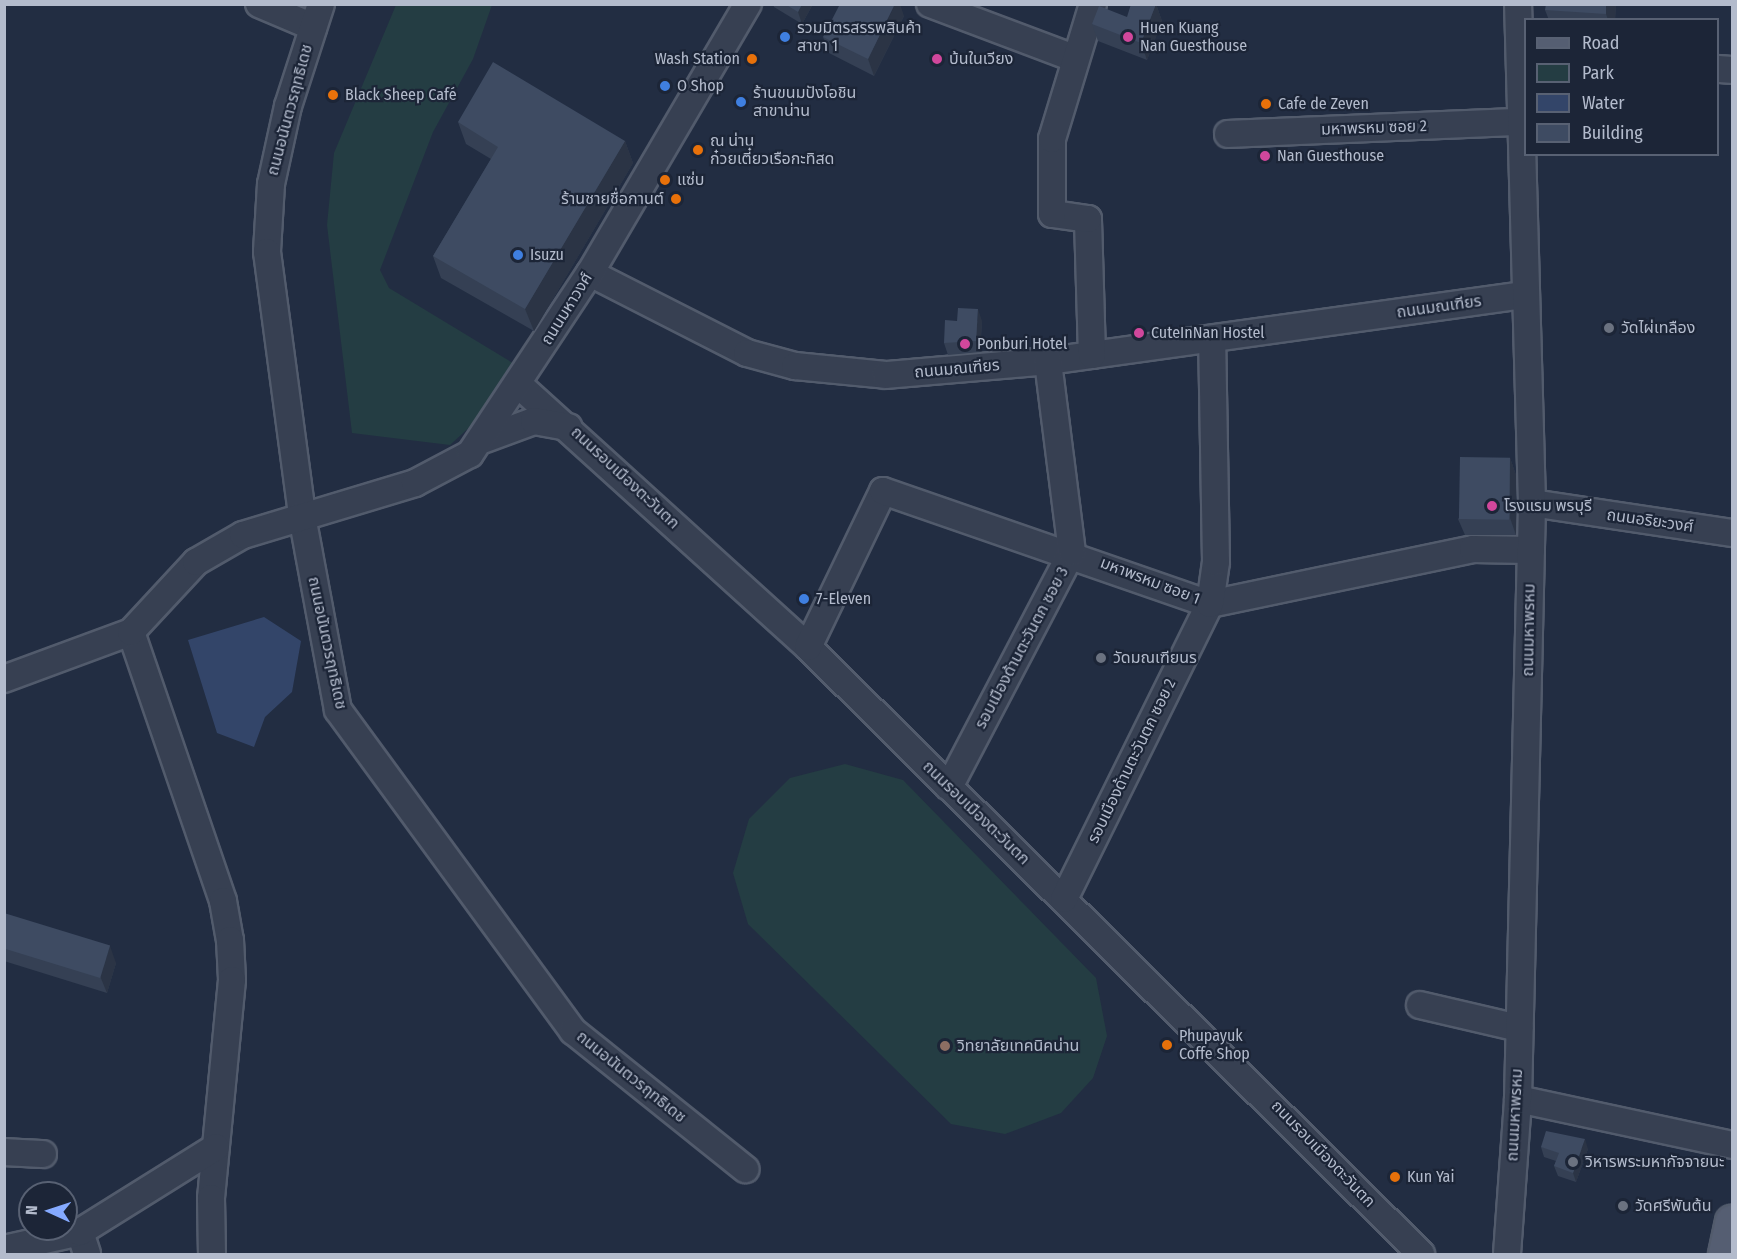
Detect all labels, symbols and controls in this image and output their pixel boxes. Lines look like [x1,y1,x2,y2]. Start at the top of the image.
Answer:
place label: รวมมิตรสรรพสินค้า สาขา 1 [797,18,921,56]
place label: Huen Kuang Nan Guesthouse [1140,18,1247,56]
legend [1524,18,1719,156]
marker: รวมมิตรสรรพสินค้า สาขา 1 [778,30,792,44]
marker: Huen Kuang Nan Guesthouse [1121,30,1135,44]
text: Road [1582,32,1619,54]
street label: ถนนอนันตวรฤทธิเดช [263,42,317,178]
place label: Wash Station [655,49,740,69]
place label: บ้นในเวียง [949,49,1013,69]
marker: Wash Station [745,52,759,66]
marker: บ้นในเวียง [930,52,944,66]
text: Park [1582,62,1614,84]
place label: O Shop [677,76,724,96]
marker: O Shop [658,79,672,93]
place label: ร้านขนมปังโอชิน สาขาน่าน [753,83,856,121]
place label: Black Sheep Café [345,85,457,105]
marker: Black Sheep Café [326,88,340,102]
text: Water [1582,92,1625,114]
place label: Cafe de Zeven [1278,94,1369,114]
marker: ร้านขนมปังโอชิน สาขาน่าน [734,95,748,109]
marker: Cafe de Zeven [1259,97,1273,111]
street label: มหาพรหม ซอย 2 [1321,117,1427,139]
text: Building [1582,122,1643,144]
place label: ณ น่าน ก๋วยเตี๋ยวเรือกะทิสด [710,131,834,169]
marker: ณ น่าน ก๋วยเตี๋ยวเรือกะทิสด [691,143,705,157]
place label: Nan Guesthouse [1277,146,1384,166]
marker: Nan Guesthouse [1258,149,1272,163]
place label: แซ่บ [677,170,704,190]
marker: แซ่บ [658,173,672,187]
place label: ร้านชายชื่อกานต์ [561,189,664,209]
marker: ร้านชายชื่อกานต์ [669,192,683,206]
place label: Isuzu [530,245,564,265]
marker: Isuzu [511,248,525,262]
street label: ถนนมหาวงศ์ [537,269,597,349]
street label: ถนนมณเฑียร [1395,292,1483,322]
place label: วัดไผ่เทลือง [1621,318,1695,338]
marker: วัดไผ่เทลือง [1602,321,1616,335]
place label: CuteInNan Hostel [1151,323,1265,343]
marker: CuteInNan Hostel [1132,326,1146,340]
place label: Ponburi Hotel [977,334,1067,354]
marker: Ponburi Hotel [958,337,972,351]
street label: ถนนมณเฑียร [914,356,1000,382]
street label: ถนนรอบเมืองตะวันตก [567,423,683,533]
place label: โรงแรม พรบุรี [1504,496,1592,516]
marker: โรงแรม พรบุรี [1485,499,1499,513]
street label: ถนนอริยะวงศ์ [1605,505,1695,537]
street label: มหาพรหม ซอย 1 [1097,553,1203,609]
street label: รอบเมืองด้านตะวันตก ซอย 3 [971,564,1073,732]
street label: ถนนอนันตวรฤทธิเดช [304,575,350,711]
street label: ถนนมหาพรหม [1519,583,1539,677]
place label: 7-Eleven [816,589,871,609]
marker: 7-Eleven [797,592,811,606]
place label: วัดมณเฑียนร [1113,648,1197,668]
marker: วัดมณเฑียนร [1094,651,1108,665]
street label: รอบเมืองด้านตะวันตก ซอย 2 [1084,676,1180,846]
street label: ถนนรอบเมืองตะวันตก [919,757,1033,869]
place label: Phupayuk Coffe Shop [1179,1026,1250,1064]
street label: ถนนอนันตวรฤทธิเดช [572,1027,690,1127]
place label: วิทยาลัยเทคนิคน่าน [957,1036,1079,1056]
marker: Phupayuk Coffe Shop [1160,1038,1174,1052]
marker: วิทยาลัยเทคนิคน่าน [938,1039,952,1053]
street label: ถนนมหาพรหม [1503,1068,1527,1162]
street label: ถนนรอบเมืองตะวันตก [1267,1097,1379,1211]
place label: วิหารพระมหากัจจายนะ [1585,1152,1724,1172]
marker: วิหารพระมหากัจจายนะ [1566,1155,1580,1169]
place label: Kun Yai [1407,1167,1454,1187]
marker: Kun Yai [1388,1170,1402,1184]
north arrow [18,1181,78,1241]
place label: วัดศรีพันต้น [1635,1196,1711,1216]
marker: วัดศรีพันต้น [1616,1199,1630,1213]
text: N [22,1205,41,1215]

